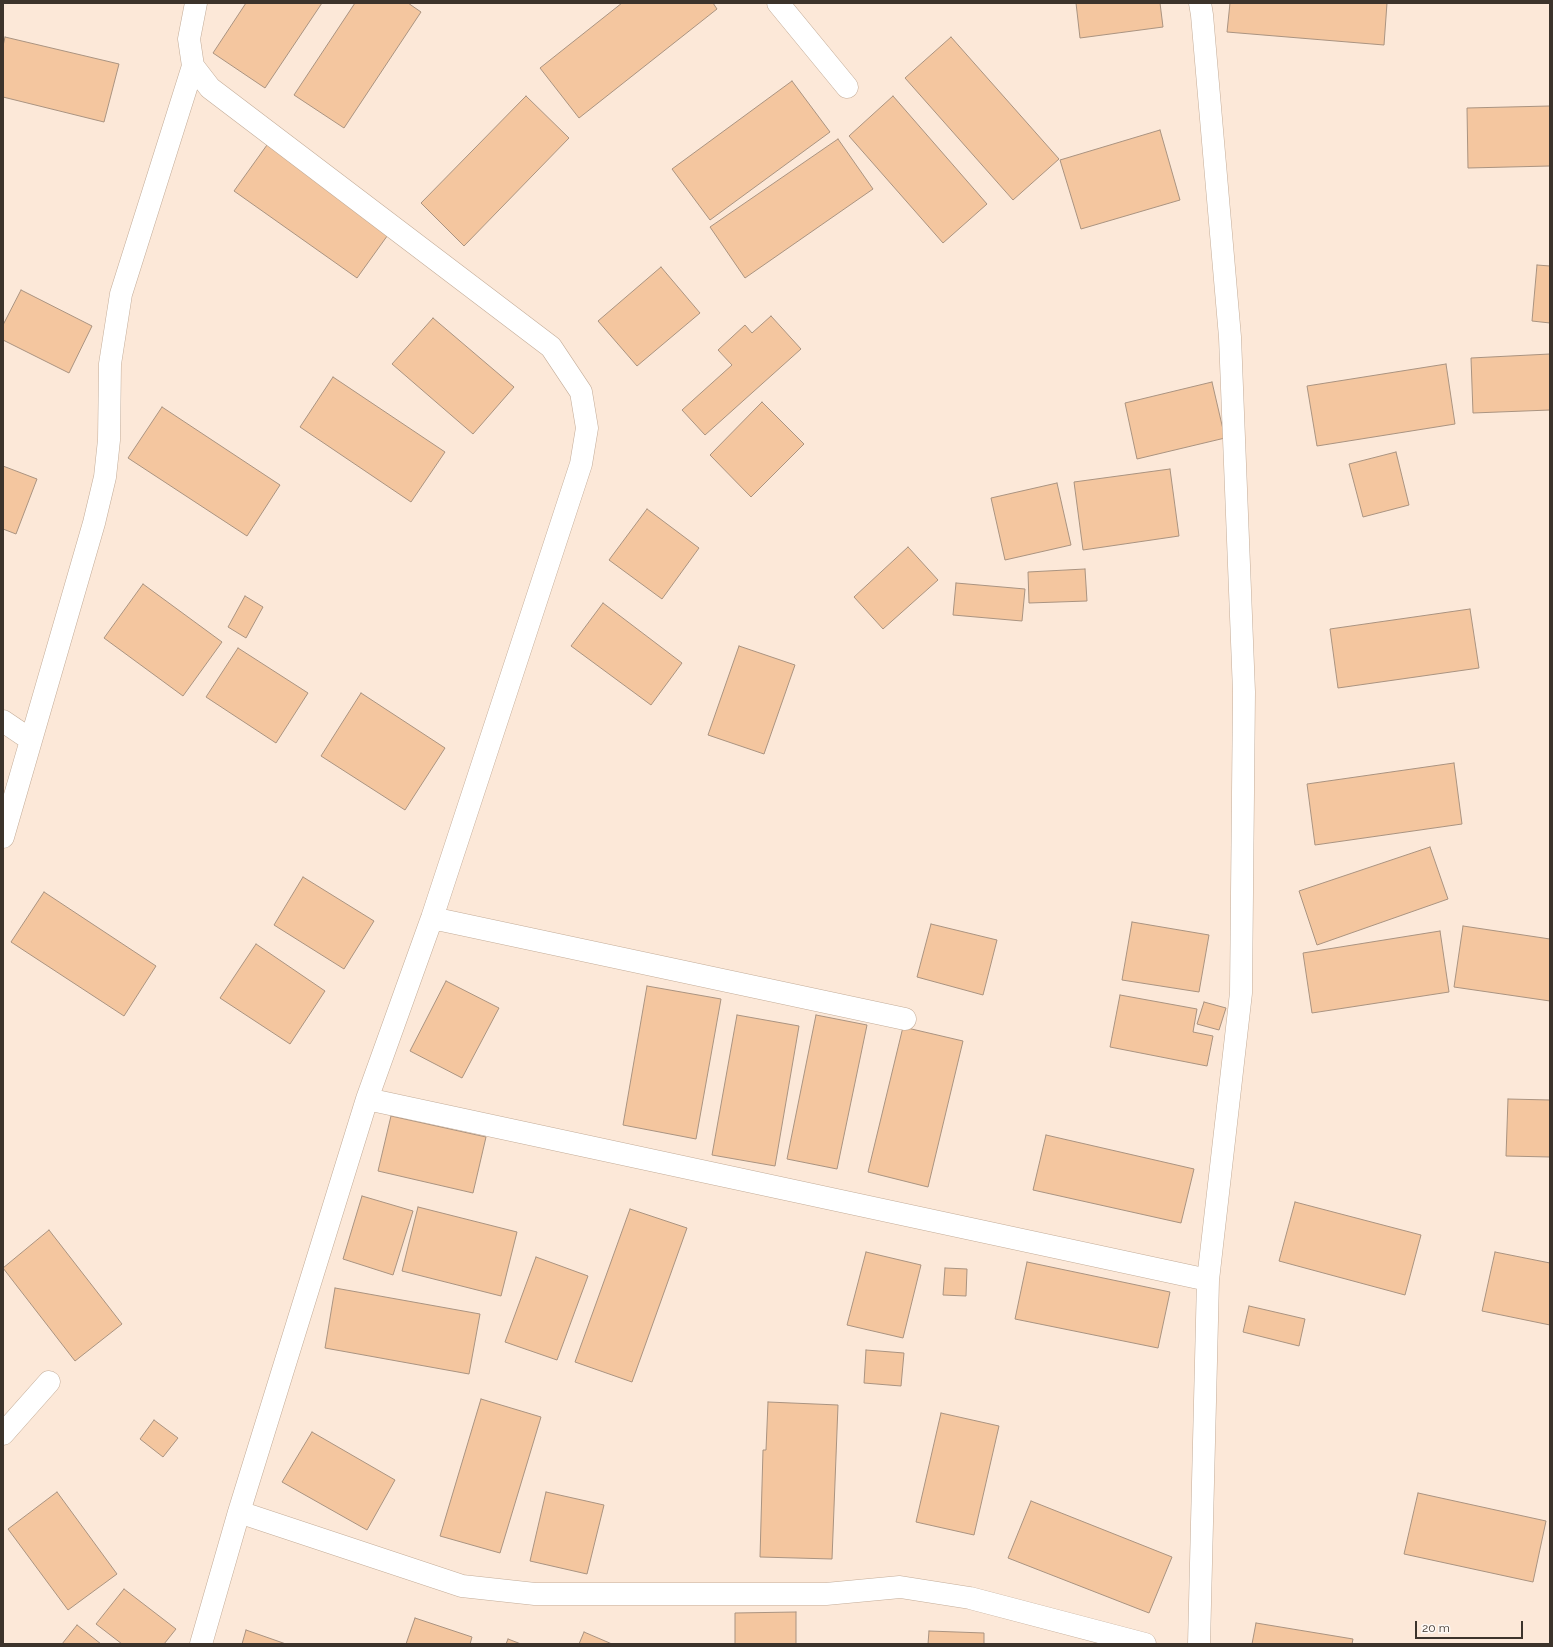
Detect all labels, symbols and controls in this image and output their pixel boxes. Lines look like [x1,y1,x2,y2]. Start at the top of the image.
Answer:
scale bar [1417,1613,1525,1639]
text: 20 m [1422,1621,1450,1635]

